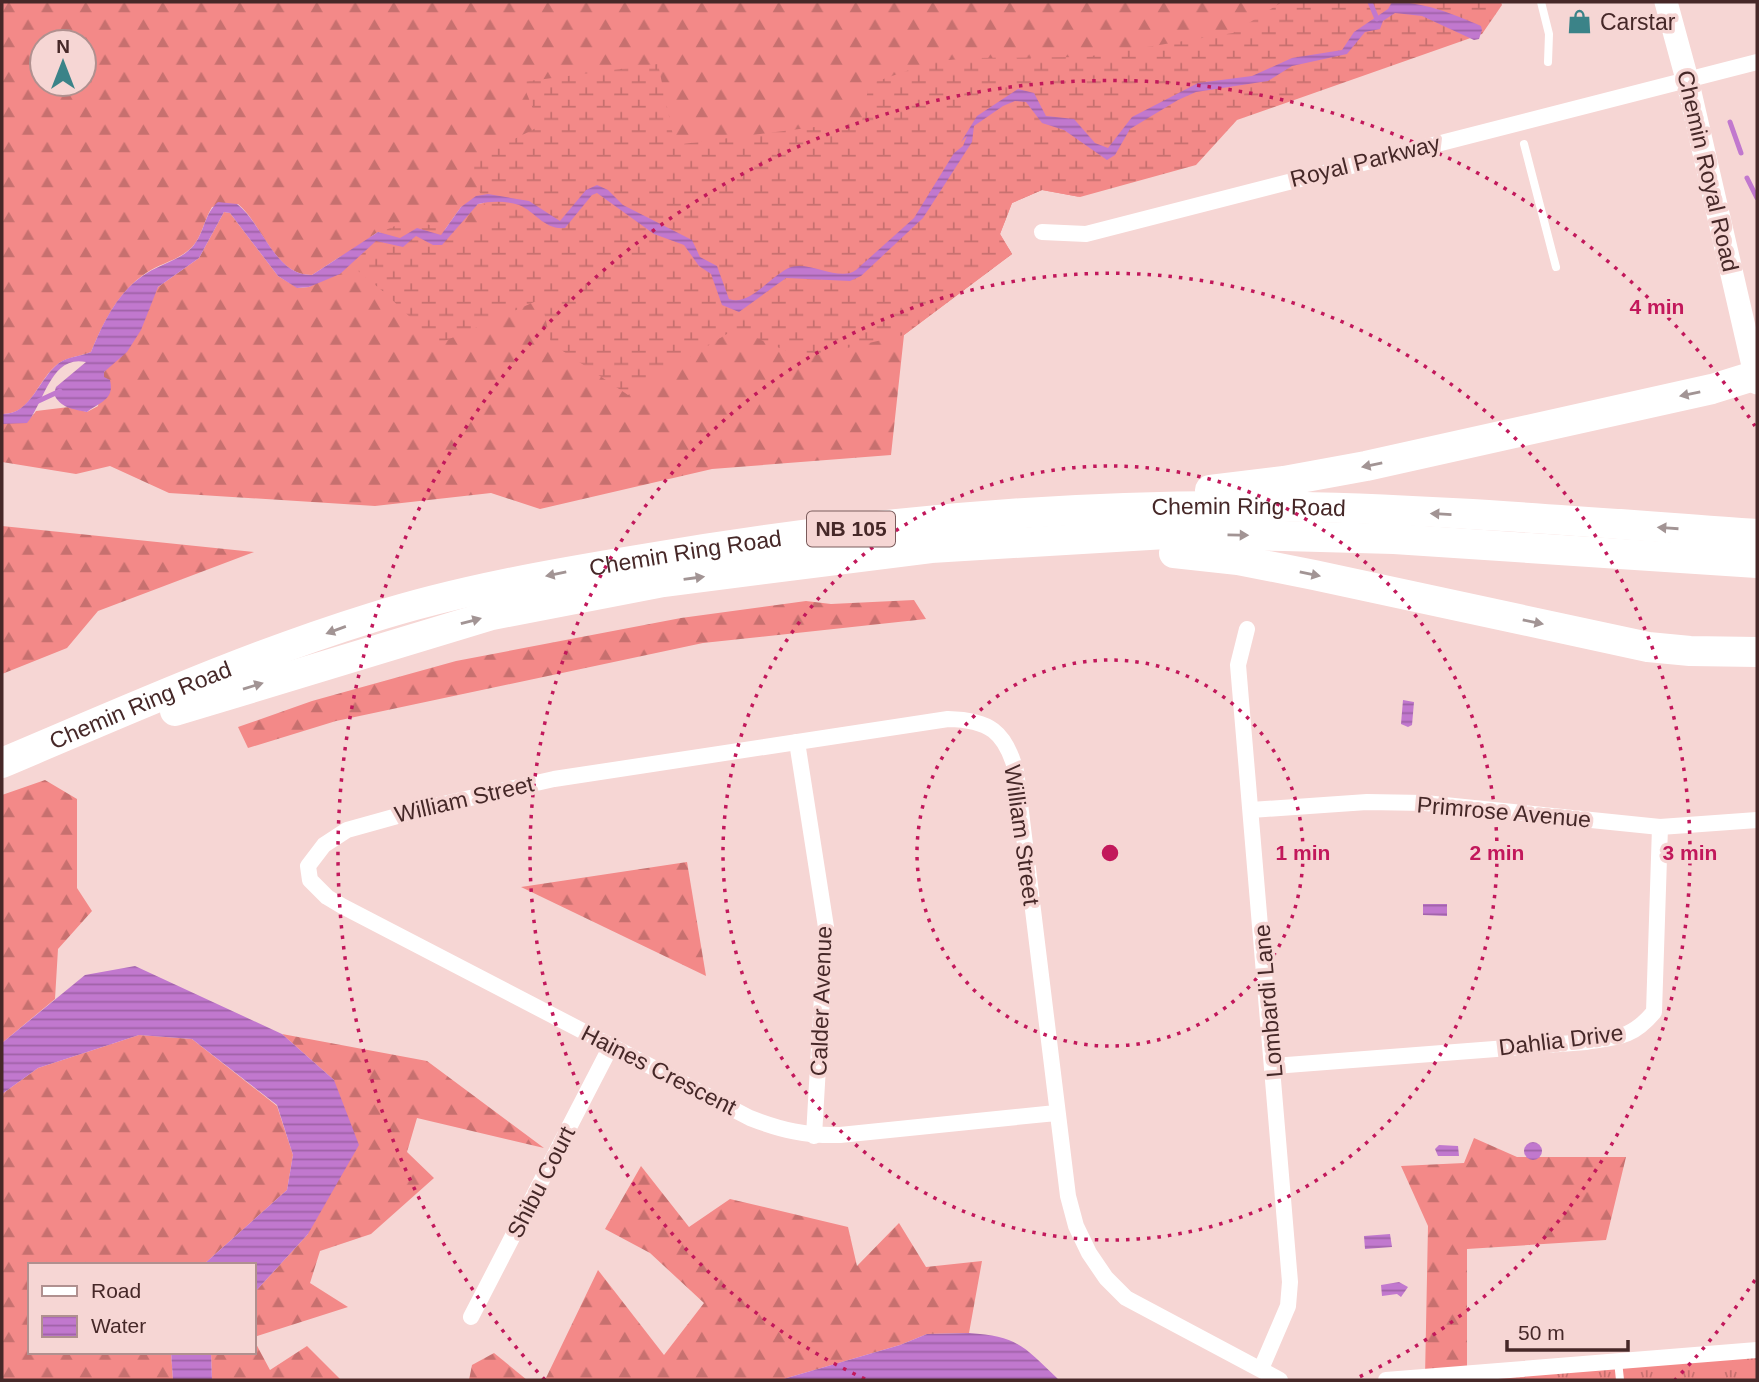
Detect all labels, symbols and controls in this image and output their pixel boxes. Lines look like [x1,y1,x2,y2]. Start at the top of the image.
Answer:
shop icon: Carstar [1566,8,1594,36]
place label: Carstar [1600,9,1676,35]
north arrow [28,28,98,98]
text: N [56,36,70,57]
street label: Chemin Royal Road [1672,68,1744,274]
street label: Royal Parkway [1287,130,1443,192]
text: 4 min [1630,295,1684,318]
one-way arrow [1679,388,1701,399]
one-way arrow [1361,459,1383,470]
street label: Chemin Ring Road [1151,493,1346,521]
one-way arrow [1429,509,1451,520]
road number: NB 105 [807,512,895,546]
one-way arrow [1657,522,1679,533]
street label: Chemin Ring Road [587,525,783,581]
one-way arrow [1227,530,1249,541]
one-way arrow [545,569,567,580]
one-way arrow [1299,569,1321,580]
one-way arrow [683,572,705,583]
one-way arrow [460,615,482,626]
one-way arrow [1522,617,1544,628]
one-way arrow [326,625,347,636]
street label: Chemin Ring Road [45,656,235,754]
one-way arrow [243,681,264,691]
street label: William Street [999,763,1045,908]
street label: William Street [392,770,537,828]
street label: Primrose Avenue [1416,791,1592,833]
centre of rings [1098,841,1122,865]
text: 1 min [1276,841,1330,864]
text: 2 min [1470,841,1524,864]
text: 3 min [1663,841,1717,864]
street label: Lombardi Lane [1248,923,1288,1079]
street label: Calder Avenue [805,925,837,1077]
street label: Dahlia Drive [1497,1019,1625,1061]
street label: Haines Crescent [577,1020,741,1120]
street label: Shibu Court [502,1121,580,1242]
legend [28,1263,256,1354]
text: Road [91,1279,141,1302]
scale bar [1507,1308,1628,1352]
text: Water [91,1314,146,1337]
text: 50 m [1518,1321,1565,1344]

